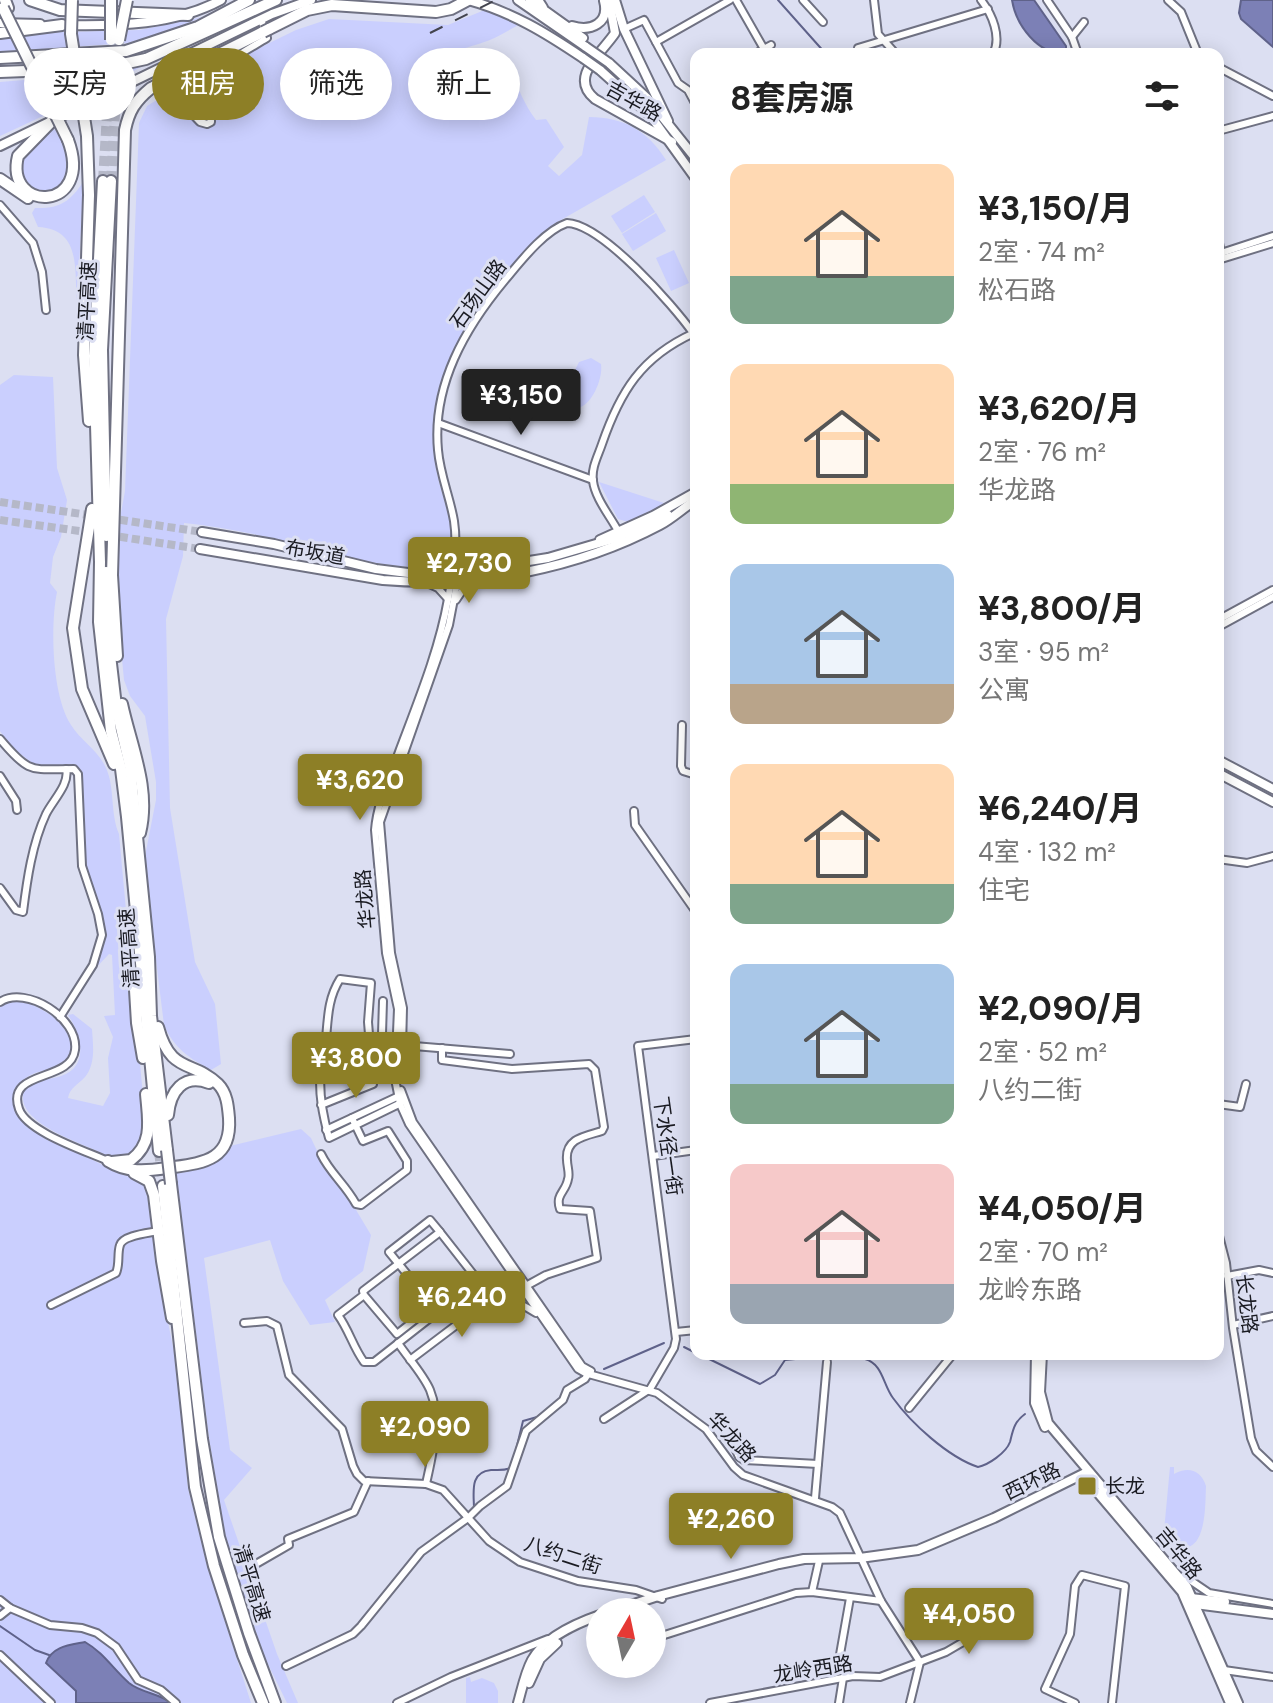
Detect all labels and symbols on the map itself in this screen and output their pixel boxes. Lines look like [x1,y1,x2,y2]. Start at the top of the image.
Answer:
street label: 吉华路 [601,75,667,127]
street label: 石场山路 [444,254,512,334]
street label: 清平高速 [72,260,102,342]
pin: ¥3,150 [456,369,586,437]
street label: 布坂道 [283,534,347,570]
pin: ¥2,730 [404,537,534,605]
pin: ¥3,620 [295,754,425,822]
street label: 华龙路 [349,868,381,930]
street label: 清平高速 [113,907,145,989]
pin: ¥3,800 [291,1032,421,1100]
street label: 下水径一街 [648,1095,688,1197]
pin: ¥6,240 [397,1271,527,1339]
street label: 长龙路 [1230,1273,1264,1335]
pin: ¥2,090 [360,1401,490,1469]
street label: 华龙路 [702,1406,762,1468]
street label: 西环路 [999,1456,1065,1506]
place label: 长龙 [1105,1473,1145,1499]
marker: 长龙 [1076,1475,1098,1497]
pin: ¥2,260 [666,1493,796,1561]
street label: 吉华路 [1150,1522,1208,1584]
street label: 八约二街 [521,1530,605,1580]
street label: 清平高速 [228,1541,276,1625]
pin: ¥4,050 [904,1588,1034,1656]
north arrow [586,1598,666,1678]
street label: 龙岭西路 [771,1650,855,1688]

